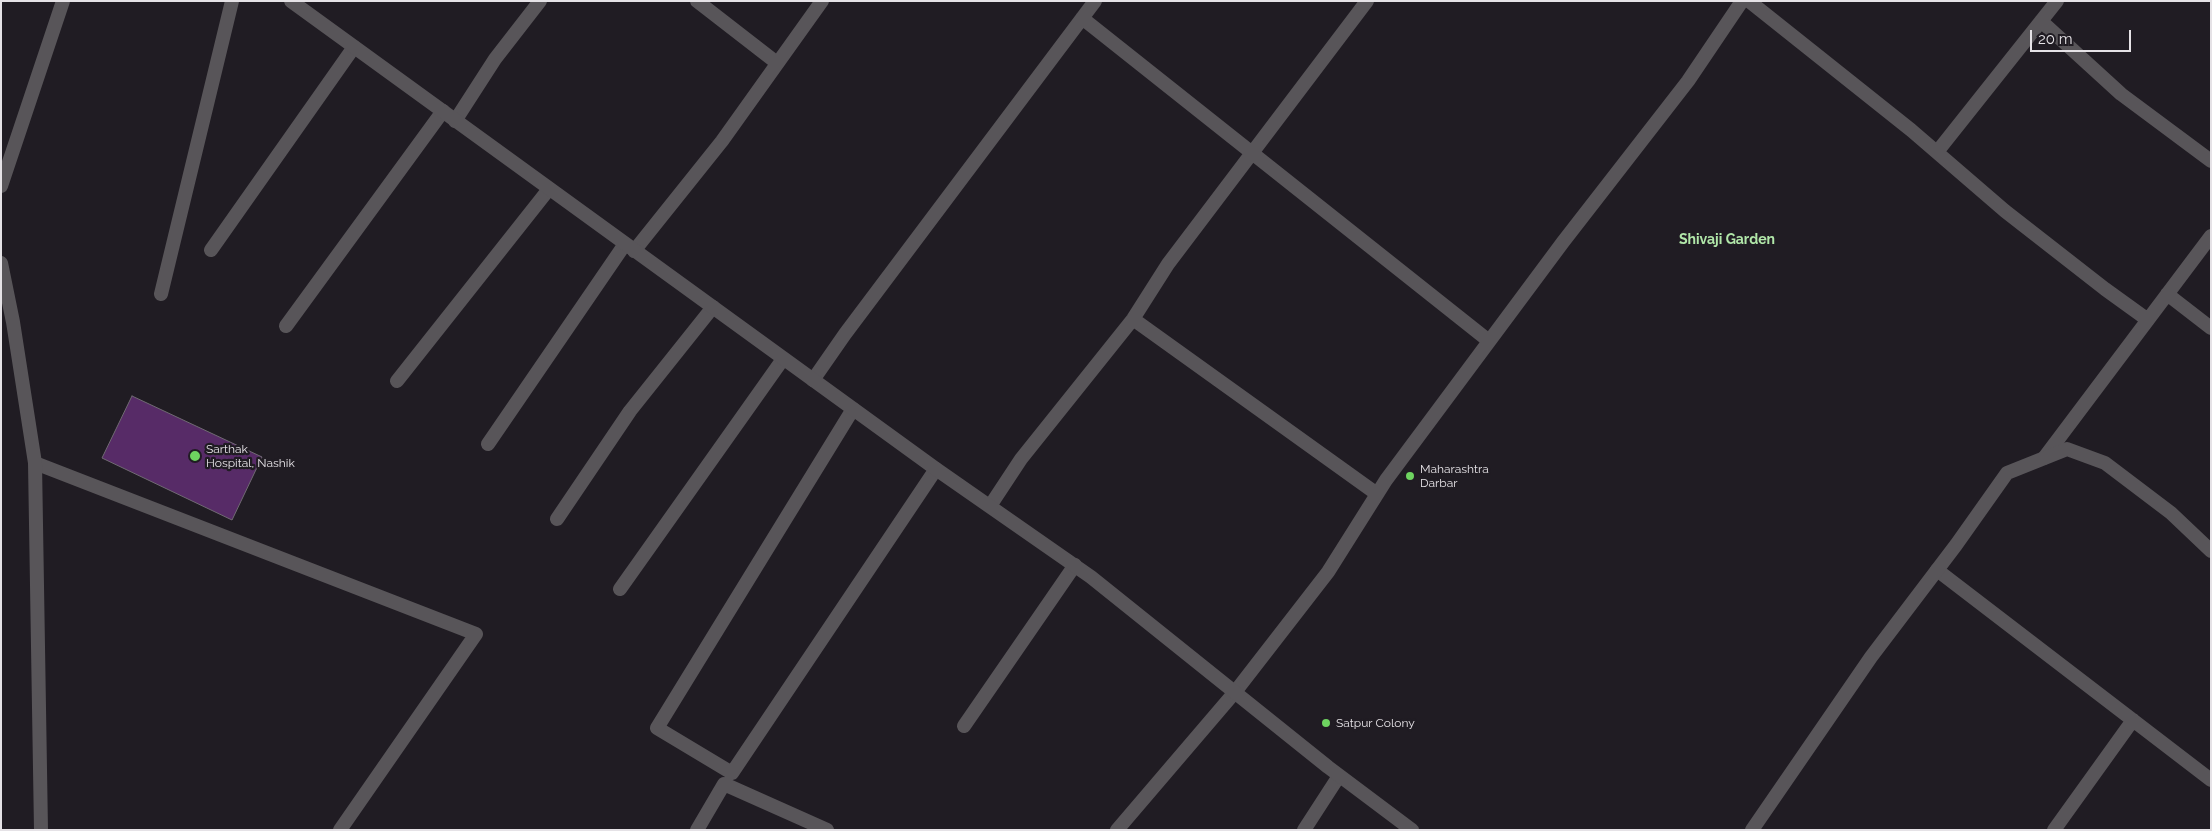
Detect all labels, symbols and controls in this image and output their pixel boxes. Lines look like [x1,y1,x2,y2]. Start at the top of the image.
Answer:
scale bar [2032,20,2133,52]
text: 20 m [2038,30,2073,48]
district label: Shivaji Garden [1679,232,1775,248]
place label: Sarthak Hospital, Nashik [206,442,295,470]
marker: Sarthak Hospital, Nashik [188,449,202,463]
place label: Maharashtra Darbar [1420,462,1489,490]
marker: Maharashtra Darbar [1404,470,1416,482]
place label: Satpur Colony [1336,716,1415,730]
marker: Satpur Colony [1320,717,1332,729]

